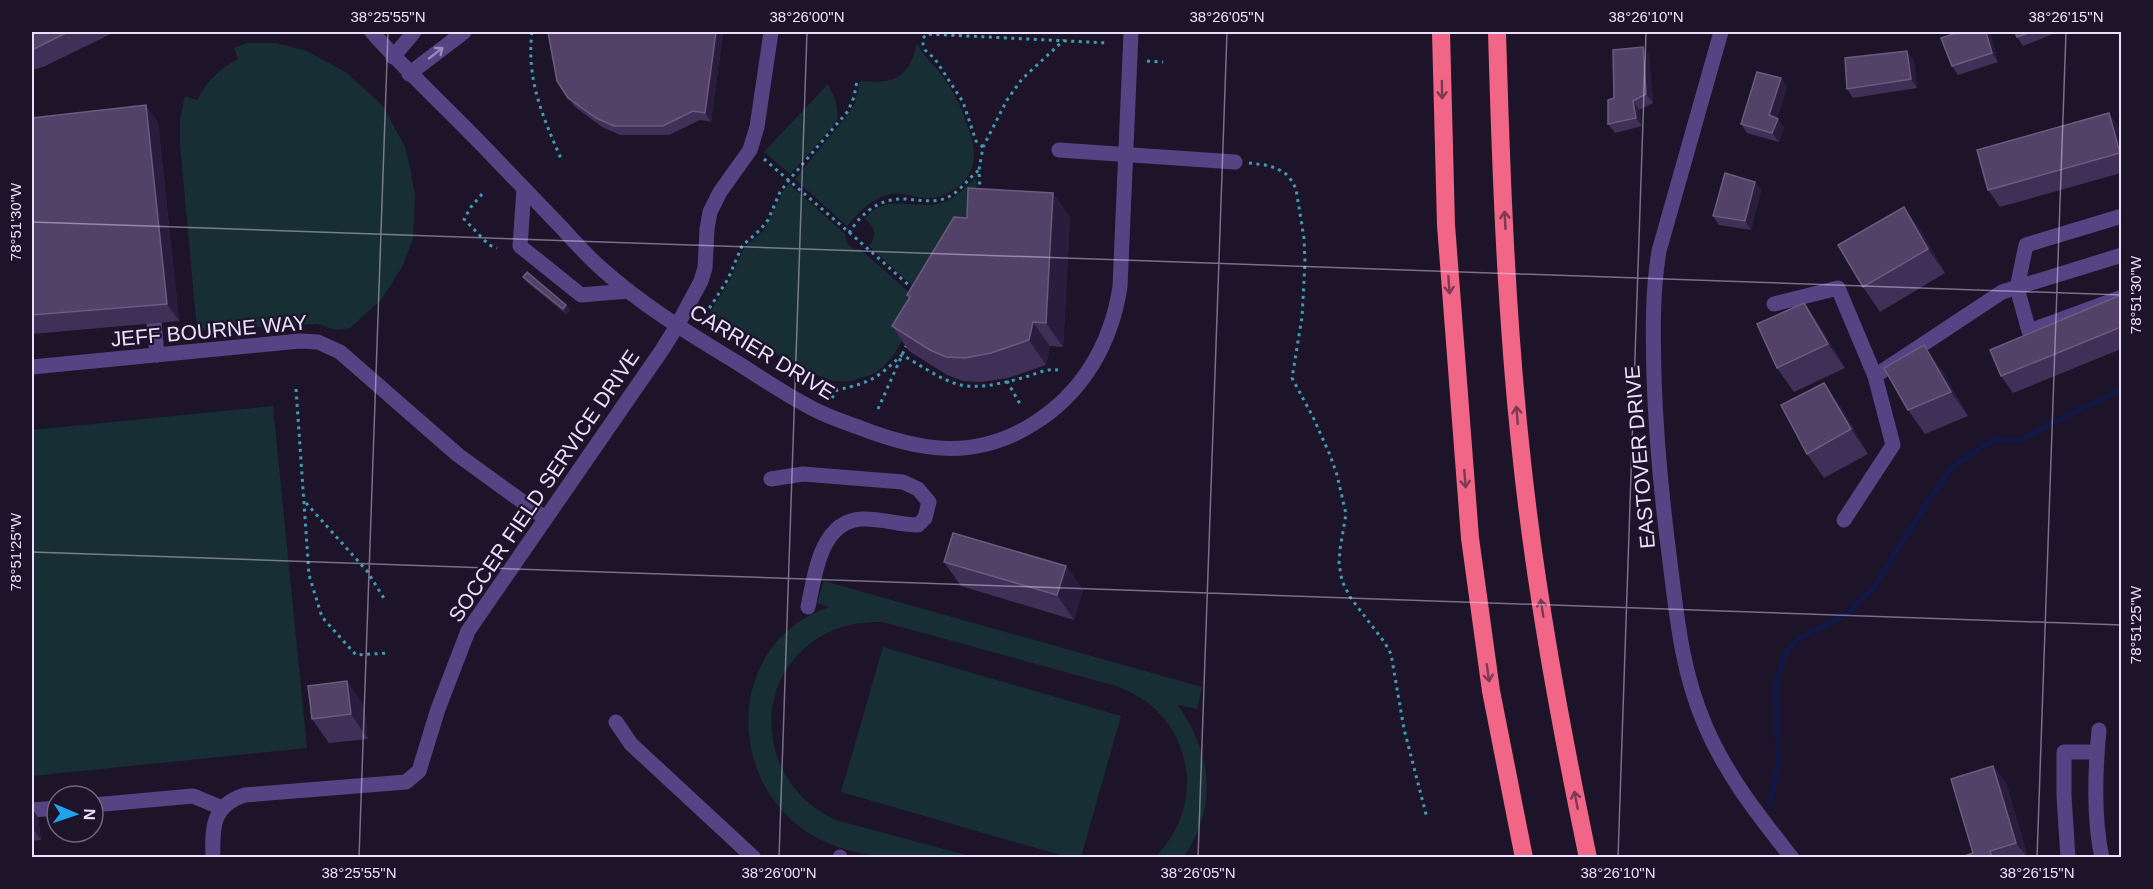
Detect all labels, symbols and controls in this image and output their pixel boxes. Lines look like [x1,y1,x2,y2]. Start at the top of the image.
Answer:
text: 38°25'55"N [350,8,426,25]
text: 38°26'00"N [769,8,845,25]
text: 38°26'05"N [1189,8,1265,25]
text: 38°26'10"N [1608,8,1684,25]
text: 38°26'15"N [2028,8,2104,25]
one-way arrow [428,46,444,59]
one-way arrow [1436,79,1448,99]
text: 78°51'30"W [7,182,24,261]
one-way arrow [1499,211,1510,231]
text: 78°51'30"W [2127,255,2144,334]
one-way arrow [1444,274,1455,294]
street label: CARRIER DRIVE [686,299,839,404]
street label: JEFF BOURNE WAY [110,310,308,351]
street label: SOCCER FIELD SERVICE DRIVE [444,345,643,626]
street label: EASTOVER DRIVE [1620,364,1659,550]
one-way arrow [1511,405,1522,425]
one-way arrow [1460,469,1471,489]
text: 78°51'25"W [7,512,24,591]
text: 78°51'25"W [2127,585,2144,664]
one-way arrow [1536,599,1547,619]
one-way arrow [1483,662,1494,682]
north arrow [45,784,105,844]
one-way arrow [1570,791,1581,811]
text: N [81,808,98,821]
text: 38°25'55"N [321,864,397,881]
text: 38°26'00"N [741,864,817,881]
text: 38°26'05"N [1160,864,1236,881]
text: 38°26'10"N [1580,864,1656,881]
text: 38°26'15"N [1999,864,2075,881]

